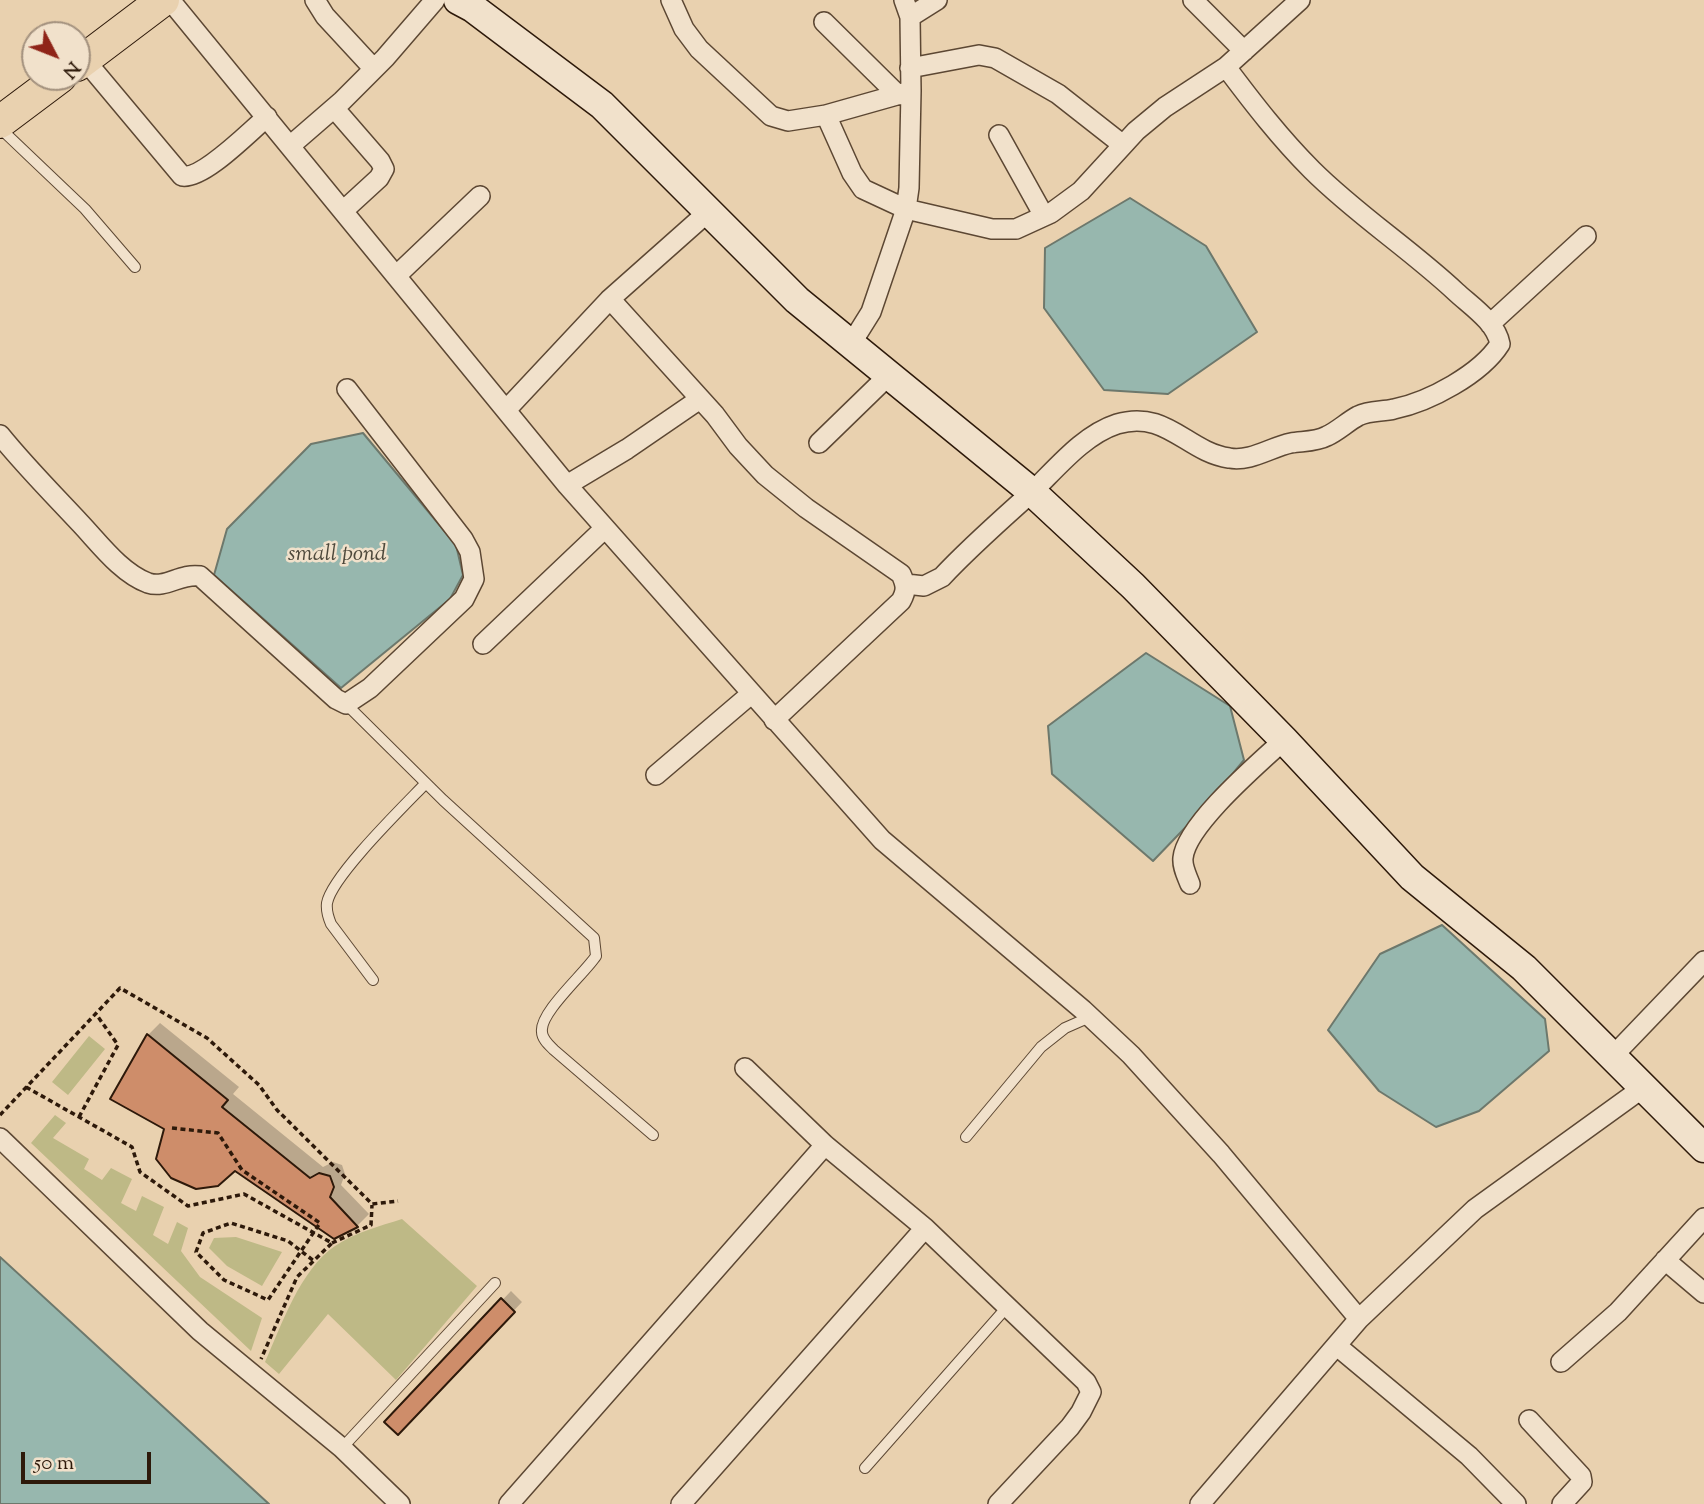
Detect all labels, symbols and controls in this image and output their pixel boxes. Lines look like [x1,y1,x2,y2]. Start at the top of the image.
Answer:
north arrow [21,21,91,91]
text: N [55,54,86,84]
water label: small pond [288,542,386,570]
scale bar [24,1438,154,1482]
text: 50 m [34,1449,74,1479]

